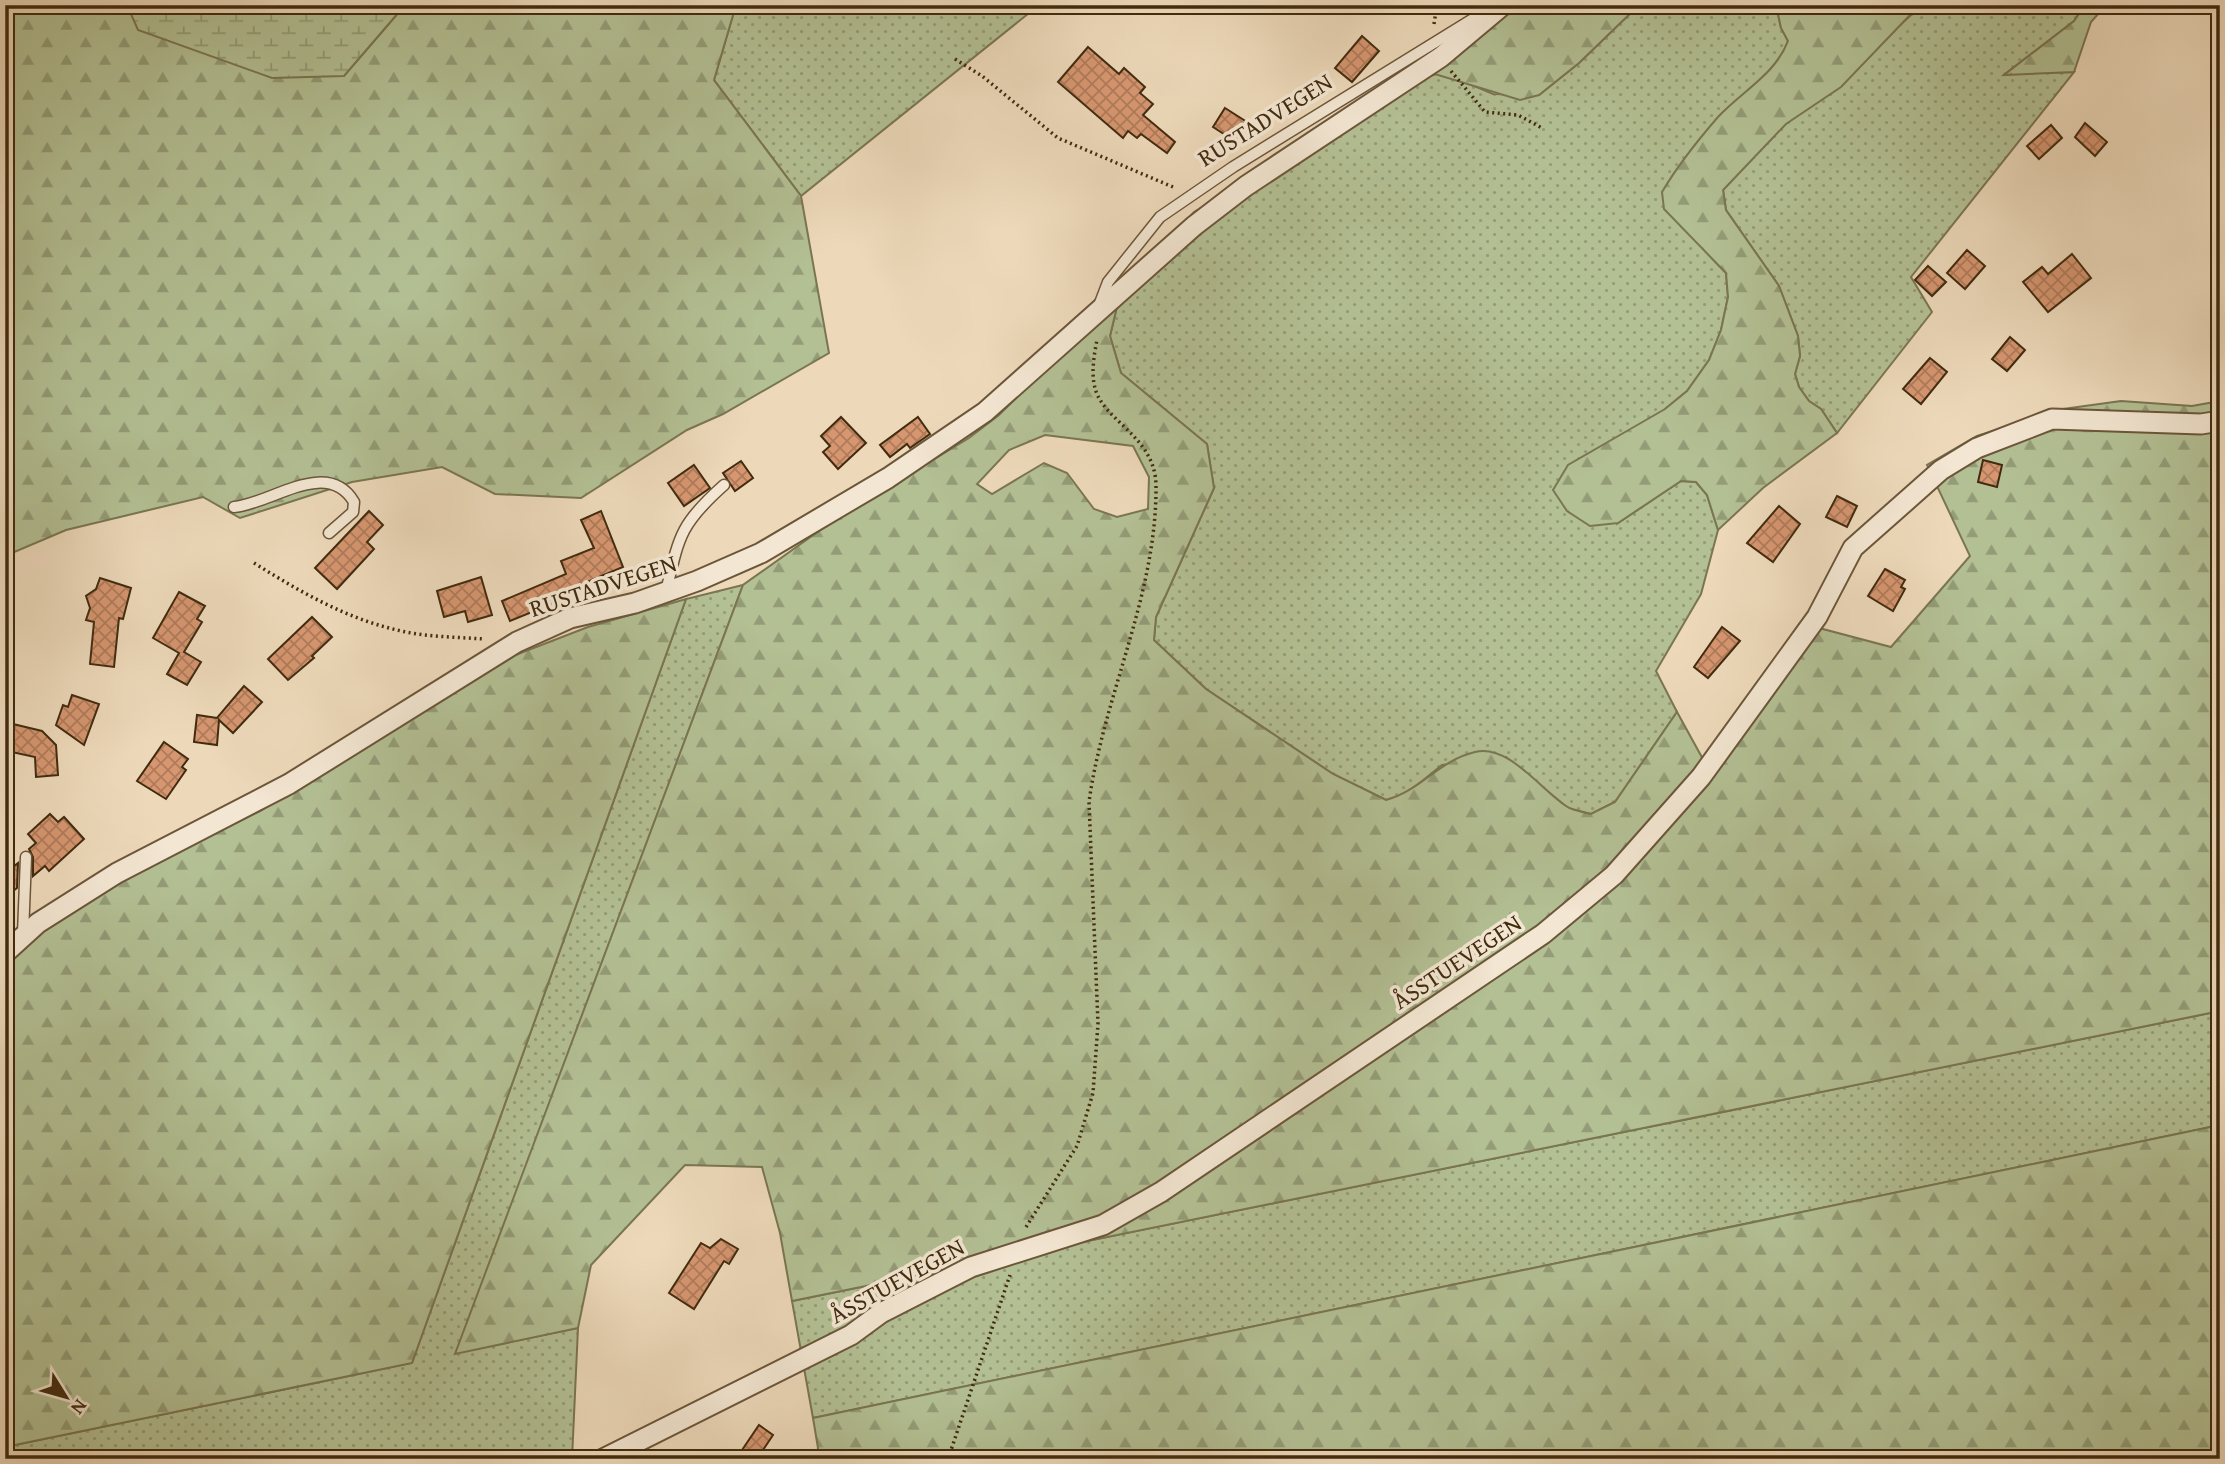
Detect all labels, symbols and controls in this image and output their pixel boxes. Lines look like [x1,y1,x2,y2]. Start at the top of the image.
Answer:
street label: RUSTADVEGEN [1191,64,1339,175]
street label: RUSTADVEGEN [525,545,681,626]
street label: ÅSSTUEVEGEN [1385,905,1529,1018]
street label: ÅSSTUEVEGEN [823,1229,971,1332]
north arrow [32,1362,102,1432]
text: N [64,1394,95,1421]

